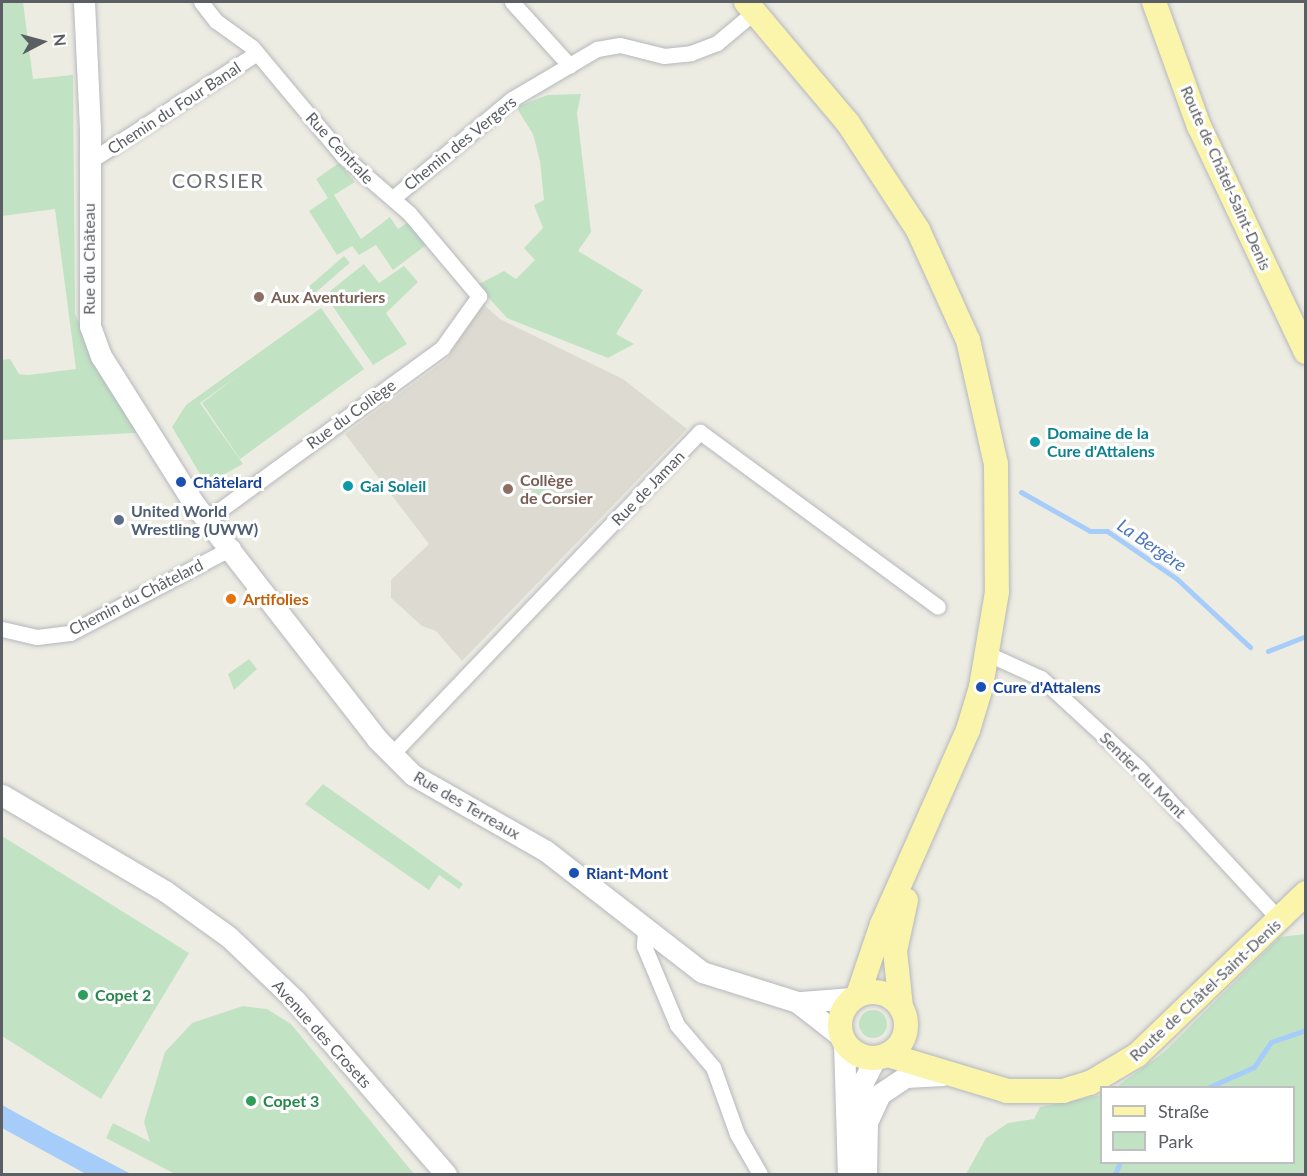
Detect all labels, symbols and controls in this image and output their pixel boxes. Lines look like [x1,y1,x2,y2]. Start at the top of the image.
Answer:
north arrow [12,12,72,72]
text: N [50,33,70,47]
street label: Chemin du Four Banal [104,58,244,158]
street label: Route de Châtel-Saint-Denis [1177,83,1275,273]
street label: Chemin des Vergers [400,92,520,194]
street label: Rue Centrale [302,108,378,188]
district label: CORSIER [172,168,264,192]
street label: Rue du Château [79,203,99,315]
place label: Aux Aventuriers [271,287,386,307]
marker: Aux Aventuriers [252,290,266,304]
street label: Rue du Collège [303,375,399,453]
place label: Domaine de la Cure d'Attalens [1047,423,1155,461]
marker: Domaine de la Cure d'Attalens [1028,435,1042,449]
street label: Rue de Jaman [607,446,689,530]
place label: Collège de Corsier [520,470,593,508]
place label: Châtelard [193,472,262,492]
marker: Châtelard [174,475,188,489]
place label: Gai Soleil [360,476,426,496]
marker: Gai Soleil [341,479,355,493]
marker: Collège de Corsier [501,482,515,496]
place label: United World Wrestling (UWW) [131,501,258,539]
marker: United World Wrestling (UWW) [112,513,126,527]
water label: La Bergère [1113,514,1191,576]
street label: Chemin du Châtelard [66,555,206,639]
place label: Artifolies [243,589,309,609]
marker: Artifolies [224,592,238,606]
place label: Cure d'Attalens [993,677,1101,697]
marker: Cure d'Attalens [974,680,988,694]
street label: Sentier du Mont [1096,728,1190,822]
street label: Rue des Terreaux [410,767,524,843]
place label: Riant-Mont [586,863,668,883]
marker: Riant-Mont [567,866,581,880]
street label: Route de Châtel-Saint-Denis [1125,915,1285,1065]
street label: Avenue des Crosets [268,976,376,1092]
place label: Copet 2 [95,985,151,1005]
marker: Copet 2 [76,988,90,1002]
legend [1100,1086,1295,1164]
place label: Copet 3 [263,1091,319,1111]
marker: Copet 3 [244,1094,258,1108]
text: Straße [1158,1100,1209,1122]
text: Park [1158,1130,1193,1152]

